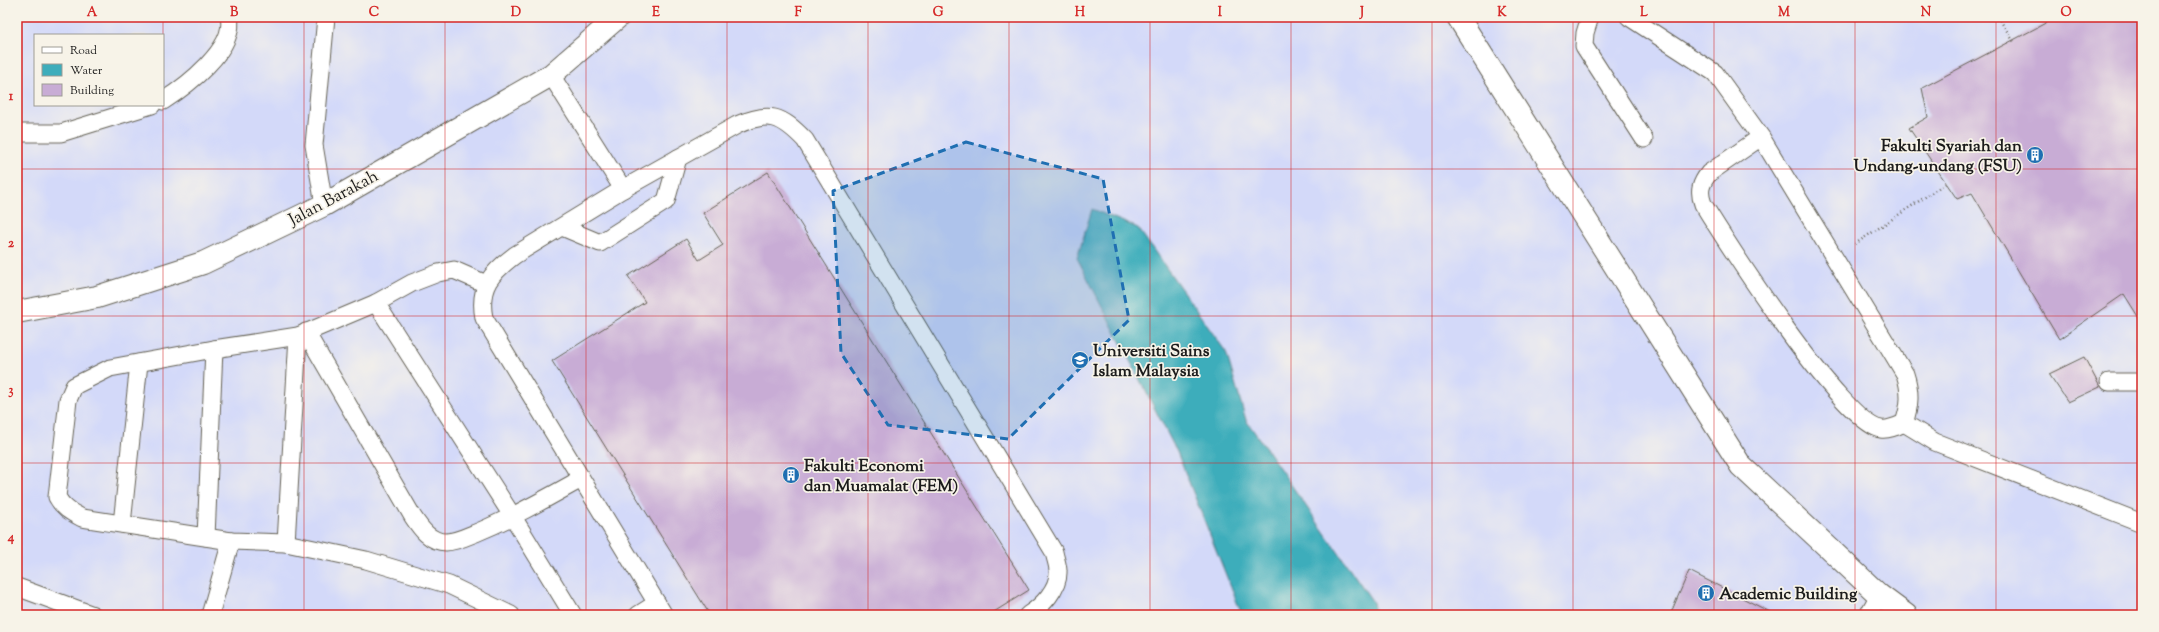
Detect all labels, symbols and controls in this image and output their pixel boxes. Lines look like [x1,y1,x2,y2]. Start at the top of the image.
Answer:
text: A [87,4,98,22]
text: B [230,4,239,22]
text: C [369,4,379,22]
text: D [511,4,521,22]
text: E [652,4,660,22]
text: F [794,4,802,22]
text: G [933,4,944,22]
text: H [1075,4,1086,22]
text: I [1218,4,1223,22]
text: J [1359,4,1364,22]
text: K [1497,4,1507,22]
text: L [1640,4,1648,22]
text: M [1778,4,1790,22]
text: N [1921,4,1932,22]
text: O [2060,4,2072,22]
legend [34,34,164,106]
text: Road [70,42,97,60]
text: Water [70,62,103,80]
text: Building [70,82,114,100]
text: 1 [9,88,14,106]
place label: Fakulti Syariah dan Undang-undang (FSU) [1854,135,2023,179]
building icon: Fakulti Syariah dan Undang-undang (FSU) [2025,145,2045,165]
street label: Jalan Barakah [284,165,383,233]
text: 2 [8,235,15,253]
place label: Universiti Sains Islam Malaysia [1093,340,1210,384]
school or university icon: Universiti Sains Islam Malaysia [1070,350,1090,370]
text: 3 [8,382,14,400]
place label: Fakulti Economi dan Muamalat (FEM) [804,455,958,499]
building icon: Fakulti Economi dan Muamalat (FEM) [781,465,801,485]
text: 4 [7,529,15,547]
building icon: Academic Building [1696,583,1716,603]
place label: Academic Building [1719,583,1858,607]

